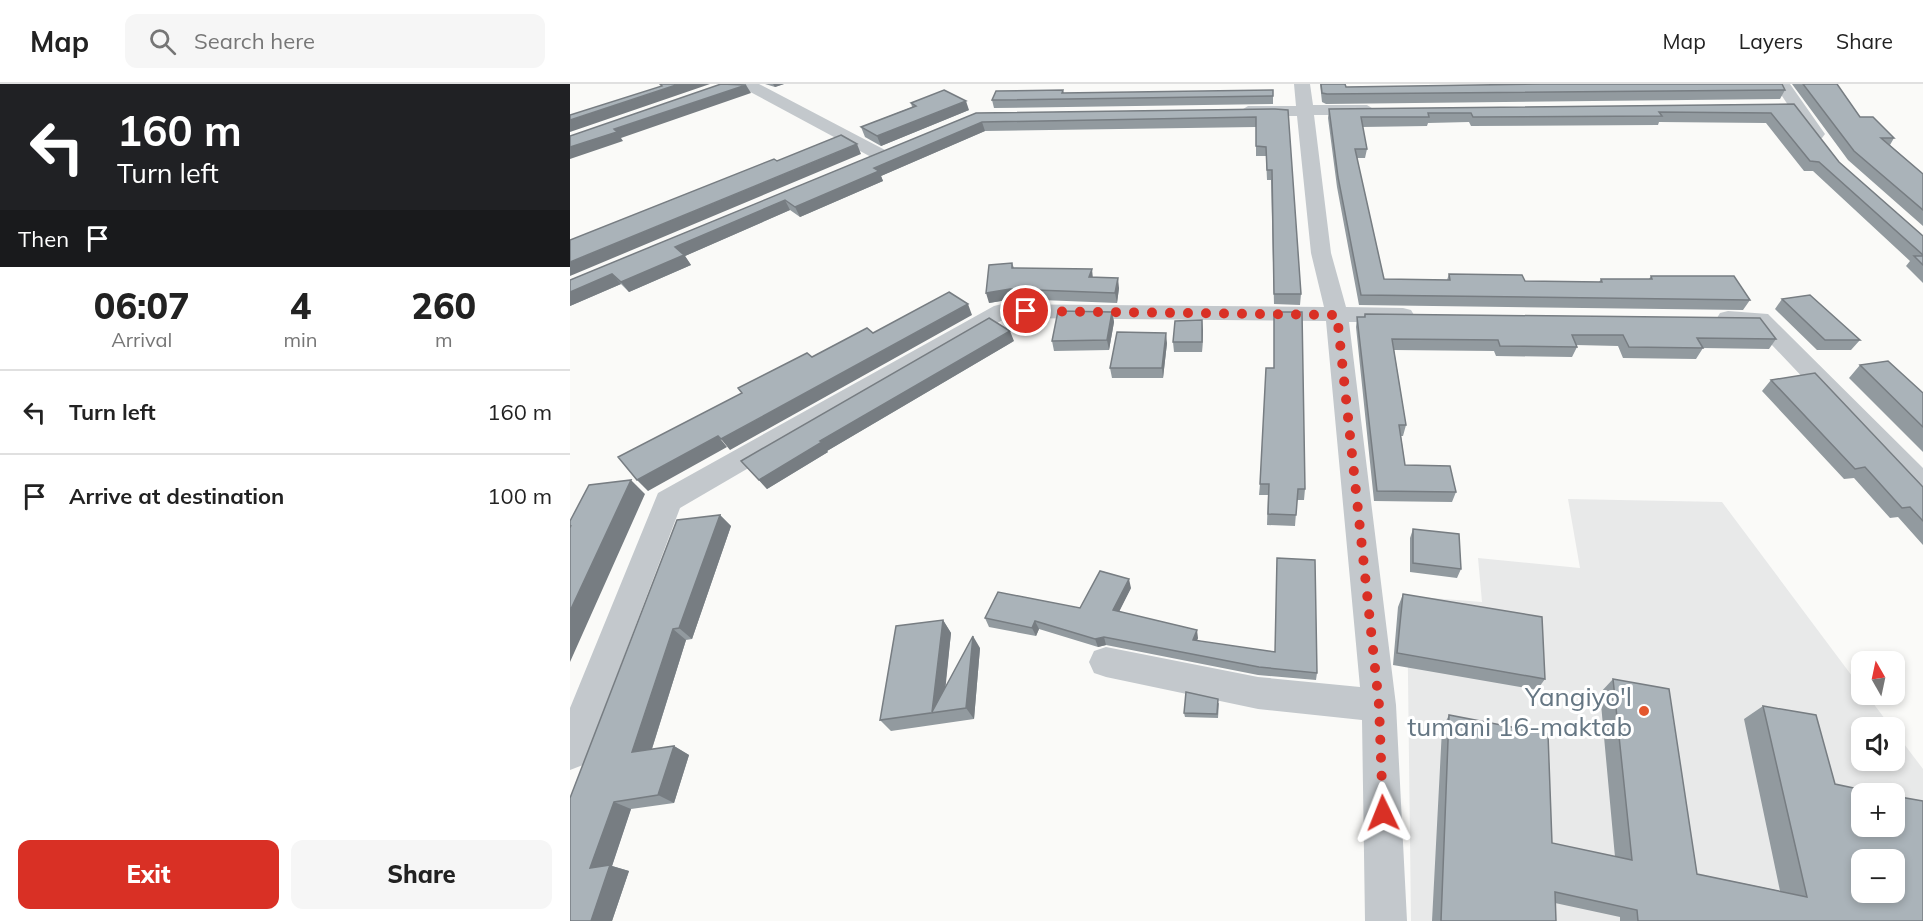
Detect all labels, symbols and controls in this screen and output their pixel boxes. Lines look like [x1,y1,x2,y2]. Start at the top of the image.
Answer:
search box [125,14,545,68]
text: Map [30,24,89,59]
icon: search [146,25,179,58]
text: Search here [194,27,315,55]
text: Map [1663,28,1706,54]
text: Layers [1739,28,1803,54]
text: Share [1836,28,1893,54]
text: 160 m [117,104,242,157]
icon: left [18,108,96,186]
text: Turn left [117,156,219,190]
icon: arrive [81,222,114,255]
text: Then [18,225,69,253]
text: 06:07 [94,283,190,328]
text: 4 [290,283,311,328]
text: 260 [411,283,476,328]
pin [1000,285,1051,336]
icon: arrive [1009,294,1042,327]
text: Arrival [111,327,172,352]
text: min [283,327,318,352]
text: m [435,327,453,352]
icon: left [18,396,51,429]
text: Turn left [69,398,156,426]
text: 160 m [487,398,552,426]
icon: arrive [18,480,51,513]
text: Arrive at destination [69,482,284,510]
text: 100 m [487,482,552,510]
north arrow [1851,651,1905,705]
map controls [1851,651,1905,903]
place label: Yangiyo'l tumani 16-maktab [1407,680,1632,743]
marker: Yangiyo'l tumani 16-maktab [1637,704,1651,718]
button: sound [1851,717,1905,771]
position arrow [1351,781,1415,845]
button: + [1851,783,1905,837]
button: Exit [18,840,279,909]
button: Share [291,840,552,909]
button: − [1851,849,1905,903]

